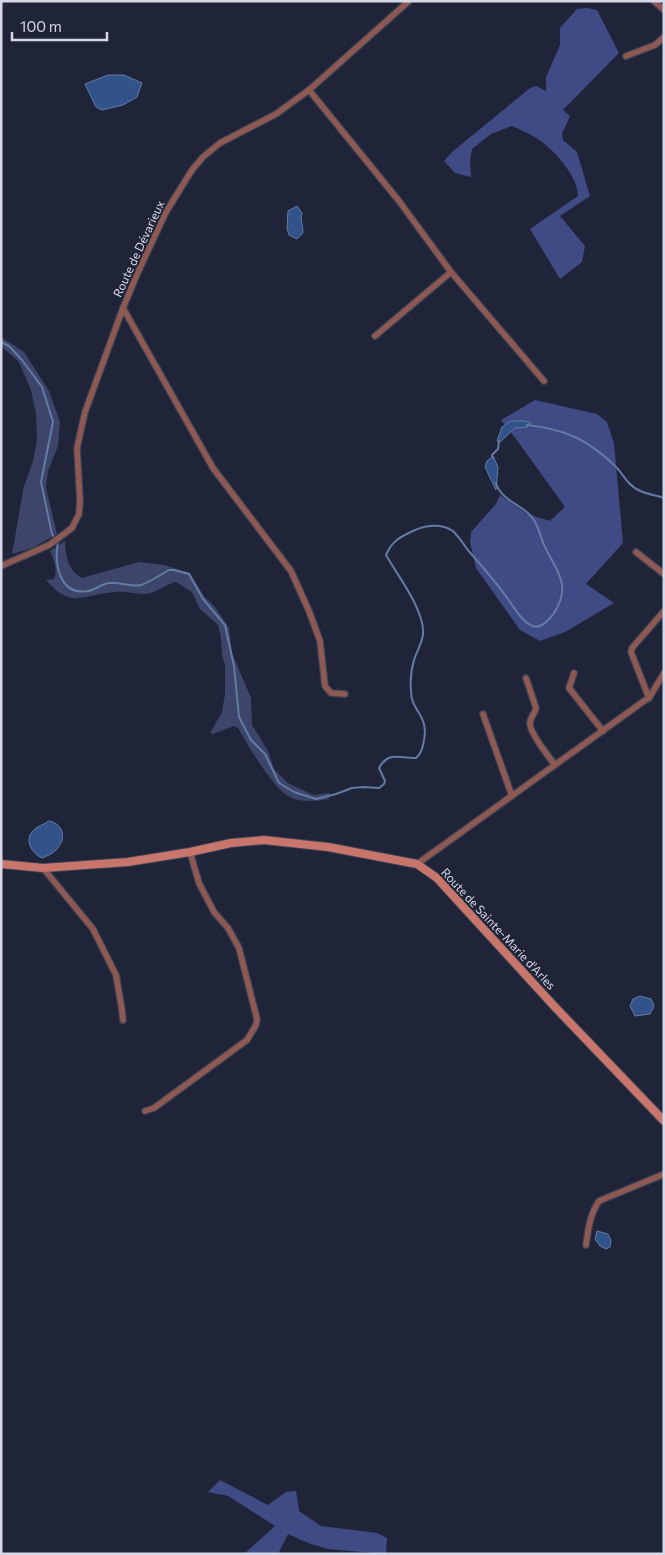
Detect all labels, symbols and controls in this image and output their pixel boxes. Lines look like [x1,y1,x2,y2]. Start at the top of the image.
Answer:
scale bar [12,10,108,42]
text: 100 m [20,17,62,35]
street label: Route de Dévarieux [110,197,167,299]
street label: Route de Sainte-Marie d'Arles [439,865,559,992]

